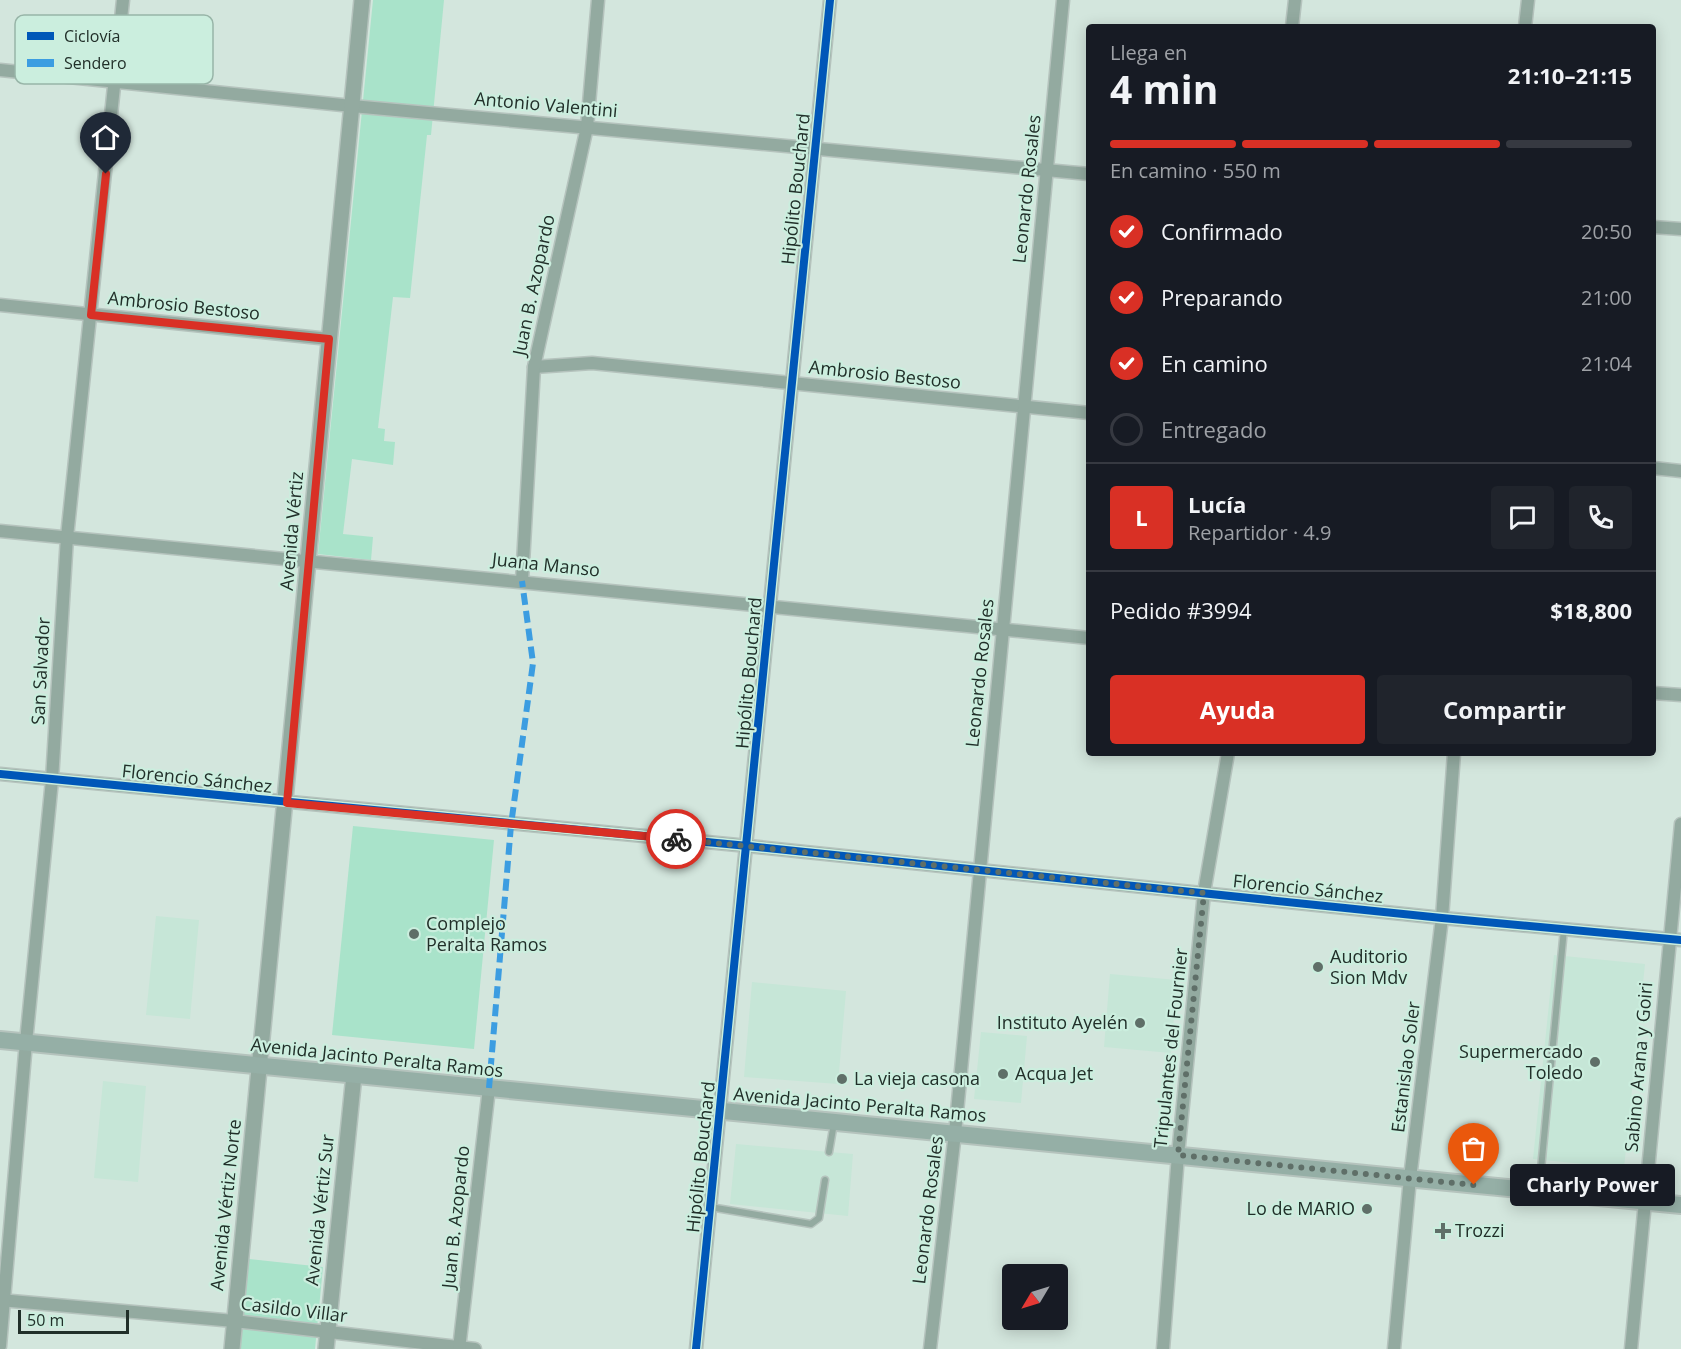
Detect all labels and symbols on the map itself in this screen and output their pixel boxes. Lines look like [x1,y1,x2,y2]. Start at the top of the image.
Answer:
legend [15,15,213,84]
text: Ciclovía [64,25,120,47]
text: Sendero [64,52,127,74]
street label: Antonio Valentini [473,86,619,122]
pin [80,112,131,174]
street label: Hipólito Bouchard [775,112,815,266]
street label: Leonardo Rosales [1006,114,1046,264]
street label: Juan B. Azopardo [506,212,560,359]
street label: Ambrosio Bestoso [107,285,261,325]
street label: Ambrosio Bestoso [808,354,962,394]
street label: Avenida Vértiz [274,470,308,591]
street label: Juana Manso [489,546,601,582]
street label: Hipólito Bouchard [729,596,767,750]
street label: Leonardo Rosales [959,598,999,748]
street label: San Salvador [25,616,55,726]
street label: Florencio Sánchez [121,758,273,798]
courier [646,809,706,869]
street label: Florencio Sánchez [1232,868,1384,908]
place label: Complejo Peralta Ramos [426,911,547,956]
marker: Complejo Peralta Ramos [407,927,421,941]
place label: Auditorio Sion Mdv [1330,944,1408,989]
street label: Tripulantes del Fournier [1148,946,1193,1149]
marker: Auditorio Sion Mdv [1311,960,1325,974]
street label: Sabino Arana y Goiri [1619,981,1657,1153]
street label: Estanislao Soler [1385,999,1425,1134]
place label: Instituto Ayelén [997,1010,1128,1034]
marker: Instituto Ayelén [1133,1016,1147,1030]
street label: Avenida Jacinto Peralta Ramos [250,1032,505,1082]
place label: Supermercado Toledo [1459,1039,1583,1084]
marker: Supermercado Toledo [1588,1055,1602,1069]
place label: Acqua Jet [1015,1061,1093,1085]
place label: La vieja casona [854,1066,980,1090]
marker: Acqua Jet [996,1067,1010,1081]
marker: La vieja casona [835,1072,849,1086]
street label: Hipólito Bouchard [680,1080,720,1234]
street label: Avenida Jacinto Peralta Ramos [733,1081,988,1127]
street label: Avenida Vértiz Norte [204,1118,246,1292]
pin [1448,1123,1499,1185]
street label: Avenida Vértiz Sur [299,1132,339,1287]
street label: Leonardo Rosales [906,1134,948,1285]
street label: Juan B. Azopardo [435,1144,474,1291]
callout: Charly Power [1510,1164,1675,1206]
place label: Lo de MARIO [1247,1196,1355,1220]
marker: Lo de MARIO [1360,1202,1374,1216]
place label: Trozzi [1455,1218,1505,1242]
marker: Trozzi [1436,1224,1450,1238]
north arrow [1002,1264,1068,1330]
street label: Casildo Villar [239,1291,349,1328]
scale bar [18,1307,129,1334]

